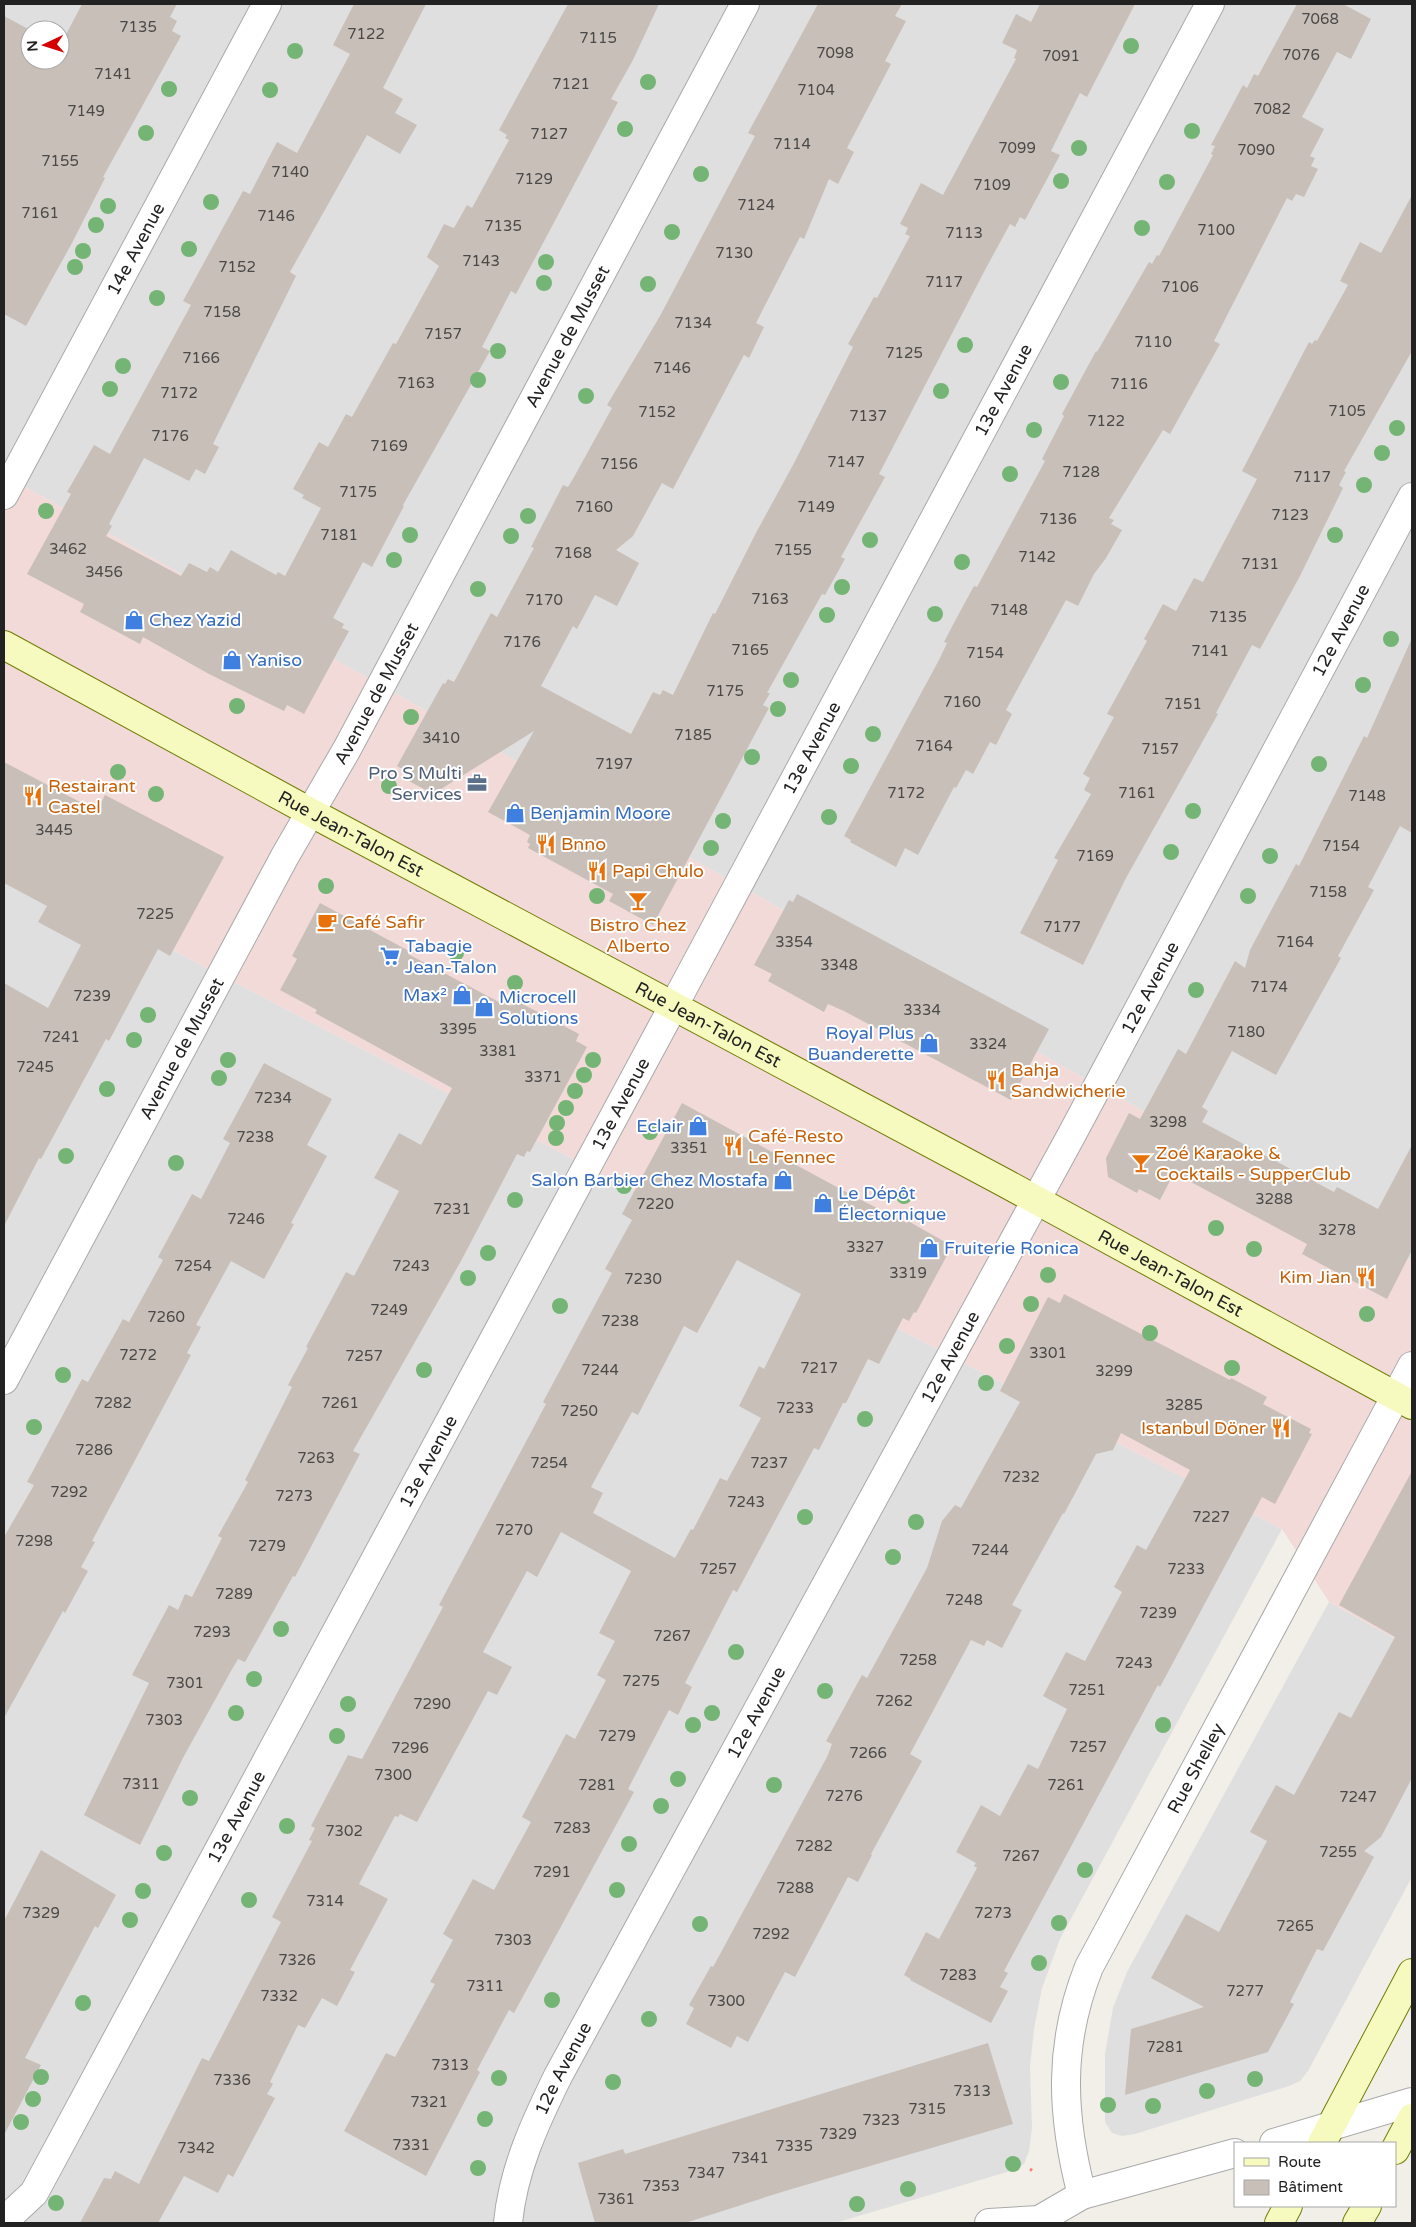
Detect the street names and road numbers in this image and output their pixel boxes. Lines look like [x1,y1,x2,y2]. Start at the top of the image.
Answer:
street label: 14e Avenue [102,199,170,299]
street label: Avenue de Musset [520,262,614,411]
street label: 13e Avenue [970,340,1037,440]
street label: 12e Avenue [1307,580,1374,681]
street label: Avenue de Musset [329,619,424,769]
street label: 13e Avenue [778,698,845,798]
street label: Rue Jean-Talon Est [274,786,428,882]
street label: 12e Avenue [1116,938,1184,1038]
street label: Avenue de Musset [135,974,229,1123]
street label: Rue Jean-Talon Est [631,977,785,1073]
street label: 13e Avenue [587,1054,655,1154]
street label: Rue Jean-Talon Est [1094,1225,1247,1322]
street label: 12e Avenue [916,1307,984,1407]
street label: 13e Avenue [394,1411,462,1512]
street label: 12e Avenue [722,1663,790,1763]
street label: Rue Shelley [1163,1719,1229,1817]
street label: 13e Avenue [203,1767,270,1867]
street label: 12e Avenue [530,2018,596,2119]

